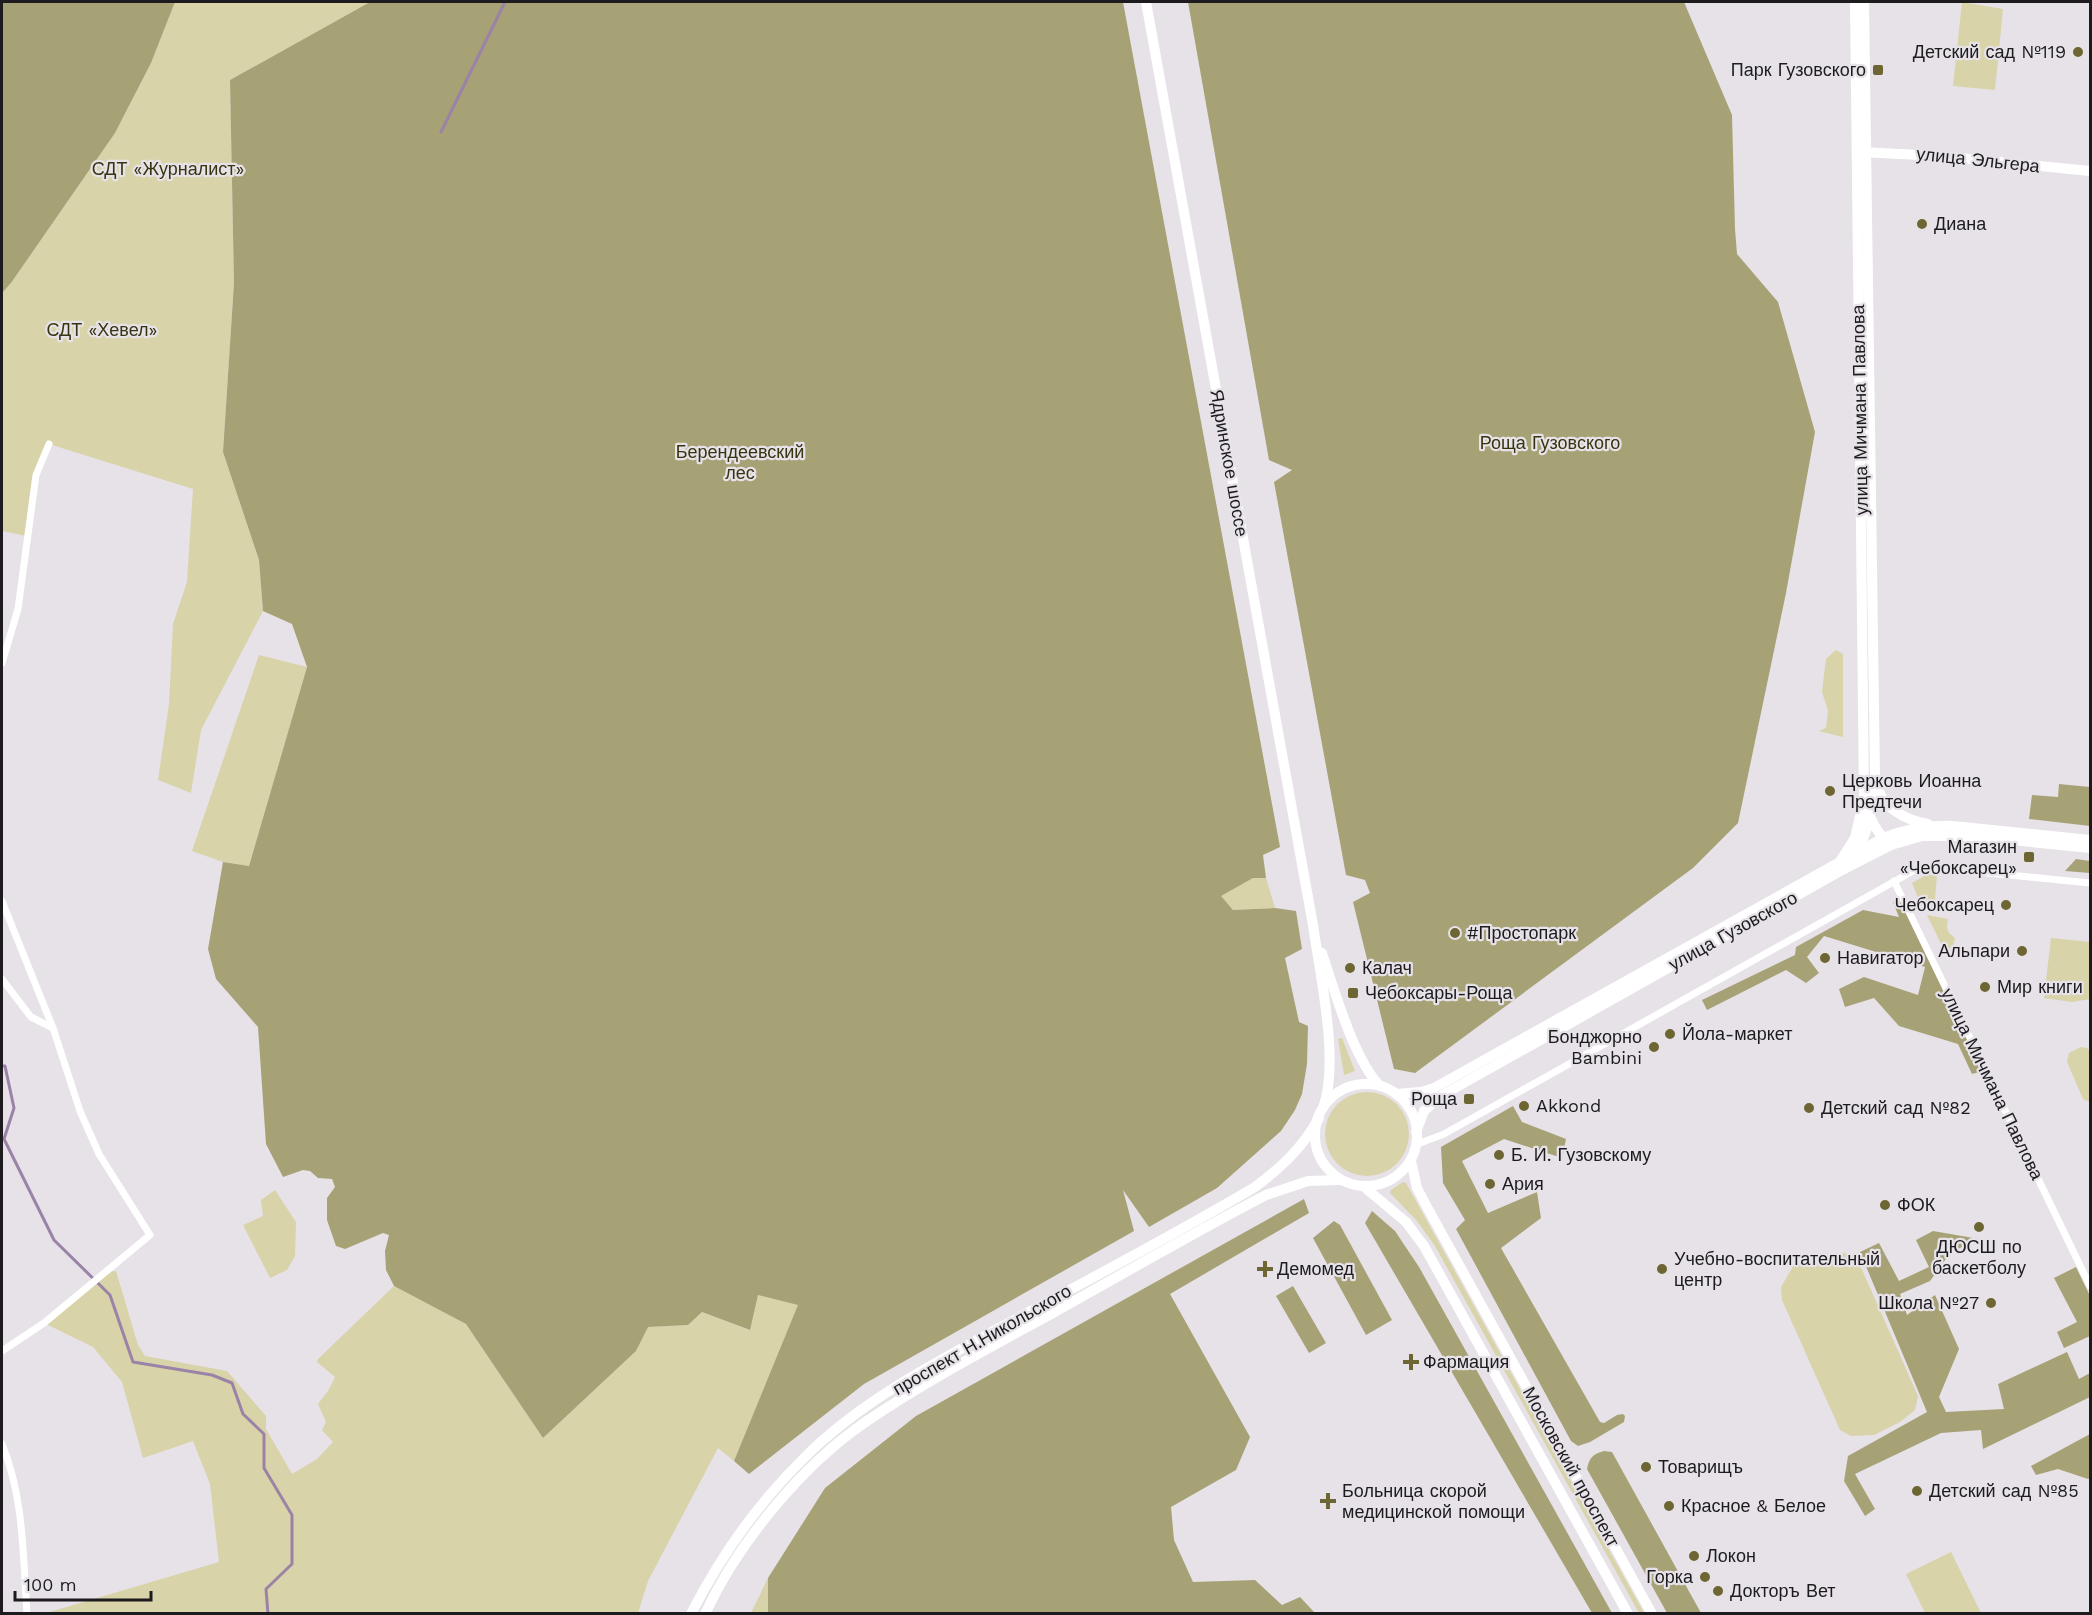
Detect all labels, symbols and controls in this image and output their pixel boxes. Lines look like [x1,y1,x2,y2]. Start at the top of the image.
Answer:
place label: Детский сад №119 [1913,41,2066,62]
marker: Детский сад №119 [2071,45,2085,59]
place label: Парк Гузовского [1731,59,1866,80]
marker: Парк Гузовского [1871,63,1885,77]
street label: улица Эльгера [1915,143,2042,177]
park label: СДТ «Журналист» [92,158,244,179]
place label: Диана [1934,213,1987,234]
marker: Диана [1915,217,1929,231]
street label: улица Мичмана Павлова [1847,304,1872,516]
park label: СДТ «Хевел» [47,319,157,340]
street label: Ядринское шоссе [1206,388,1253,538]
park label: Роща Гузовского [1480,432,1620,453]
park label: Берендеевский лес [676,441,804,483]
place label: Церковь Иоанна Предтечи [1842,770,1982,812]
marker: Церковь Иоанна Предтечи [1823,784,1837,798]
place label: Магазин «Чебоксарец» [1900,836,2017,878]
marker: Магазин «Чебоксарец» [2022,850,2036,864]
street label: улица Гузовского [1665,887,1801,975]
place label: Чебоксарец [1894,894,1994,915]
marker: Чебоксарец [1999,898,2013,912]
place label: #Простопарк [1467,922,1576,943]
marker: #Простопарк [1448,926,1462,940]
place label: Альпари [1938,940,2010,961]
marker: Альпари [2015,944,2029,958]
place label: Навигатор [1837,947,1923,968]
marker: Навигатор [1818,951,1832,965]
place label: Калач [1362,957,1412,978]
marker: Калач [1343,961,1357,975]
place label: Мир книги [1997,976,2083,997]
marker: Мир книги [1978,980,1992,994]
place label: Чебоксары-Роща [1365,982,1513,1003]
street label: улица Мичмана Павлова [1937,984,2049,1184]
marker: Чебоксары-Роща [1346,986,1360,1000]
place label: Йола-маркет [1682,1023,1792,1044]
place label: Бонджорно Bambini [1548,1026,1642,1068]
marker: Йола-маркет [1663,1027,1677,1041]
marker: Бонджорно Bambini [1647,1040,1661,1054]
place label: Роща [1411,1088,1458,1109]
marker: Роща [1462,1092,1476,1106]
place label: Akkond [1536,1095,1601,1116]
place label: Детский сад №82 [1821,1097,1971,1118]
marker: Akkond [1517,1099,1531,1113]
marker: Детский сад №82 [1802,1101,1816,1115]
place label: Б. И. Гузовскому [1511,1144,1651,1165]
marker: Б. И. Гузовскому [1492,1148,1506,1162]
place label: Ария [1502,1173,1544,1194]
marker: Ария [1483,1177,1497,1191]
place label: ФОК [1897,1194,1936,1215]
marker: ФОК [1878,1198,1892,1212]
marker: ДЮСШ по баскетболу [1972,1220,1986,1234]
place label: ДЮСШ по баскетболу [1932,1236,2026,1278]
place label: Учебно-воспитательный центр [1674,1248,1880,1290]
place label: Демомед [1277,1258,1355,1279]
marker: Демомед [1258,1262,1272,1276]
marker: Учебно-воспитательный центр [1655,1262,1669,1276]
street label: проспект Н.Никольского [889,1280,1075,1399]
place label: Школа №27 [1878,1292,1979,1313]
marker: Школа №27 [1984,1296,1998,1310]
place label: Фармация [1423,1351,1509,1372]
marker: Фармация [1404,1355,1418,1369]
street label: Московский проспект [1519,1383,1624,1550]
place label: Товарищъ [1658,1456,1743,1477]
marker: Товарищъ [1639,1460,1653,1474]
place label: Больница скорой медицинской помощи [1342,1480,1525,1522]
place label: Детский сад №85 [1929,1480,2079,1501]
marker: Детский сад №85 [1910,1484,1924,1498]
marker: Больница скорой медицинской помощи [1319,1492,1337,1510]
place label: Красное & Белое [1681,1495,1826,1516]
marker: Красное & Белое [1662,1499,1676,1513]
place label: Локон [1706,1545,1756,1566]
marker: Локон [1687,1549,1701,1563]
scale bar [15,1564,152,1602]
place label: Горка [1646,1566,1694,1587]
marker: Горка [1698,1570,1712,1584]
text: 100 m [24,1574,77,1595]
place label: Докторъ Вет [1730,1580,1836,1601]
marker: Докторъ Вет [1711,1584,1725,1598]

